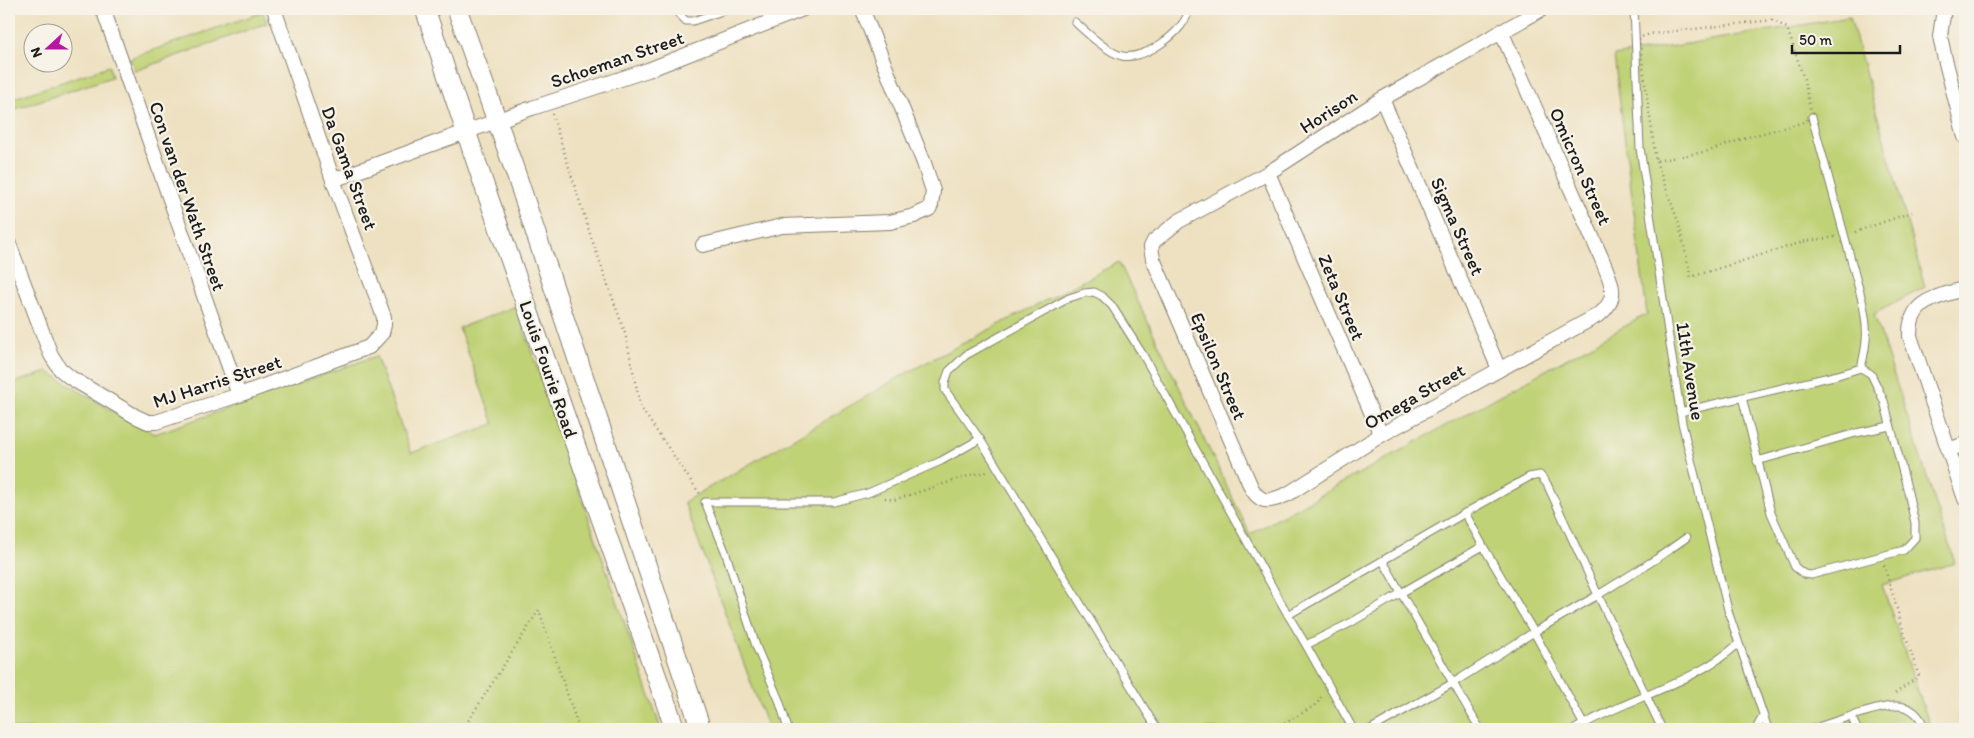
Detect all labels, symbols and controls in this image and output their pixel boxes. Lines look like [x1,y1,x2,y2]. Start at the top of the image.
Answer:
north arrow [22,22,72,72]
scale bar [1792,22,1899,54]
street label: Schoeman Street [547,26,687,93]
text: 50 m [1799,31,1832,49]
text: N [27,45,46,60]
street label: Horison [1295,84,1362,139]
street label: Con van der Wath Street [144,98,231,294]
street label: Da Gama Street [317,103,383,233]
street label: Omicron Street [1544,104,1617,229]
street label: Sigma Street [1426,174,1489,279]
street label: Zeta Street [1313,251,1370,344]
street label: Louis Fourie Road [514,297,583,441]
street label: Epsilon Street [1186,309,1251,423]
street label: 11th Avenue [1671,320,1710,422]
street label: MJ Harris Street [150,350,284,413]
street label: Omega Street [1360,358,1469,435]

